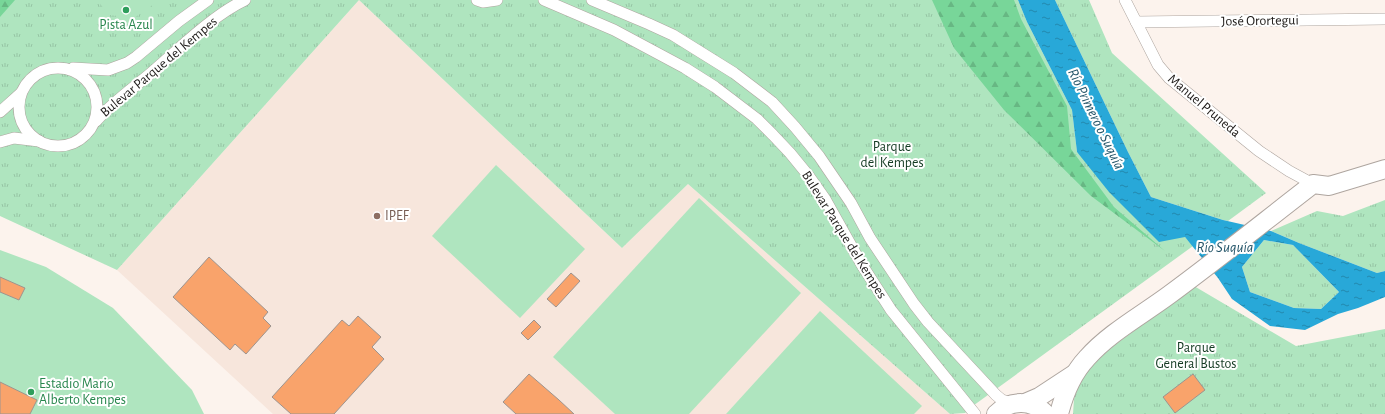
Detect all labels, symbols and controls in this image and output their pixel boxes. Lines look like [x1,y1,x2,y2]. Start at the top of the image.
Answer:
marker: Pista Azul [121,5,131,15]
street label: José Orortegui [1221,13,1299,29]
street label: Bulevar Parque del Kempes [98,14,220,120]
place label: Pista Azul [99,18,153,32]
water label: Río Primero o Suquía [1065,66,1127,172]
street label: Manuel Pruneda [1165,72,1243,141]
park label: Parque del Kempes [860,140,924,170]
street label: Bulevar Parque del Kempes [799,169,889,301]
place label: IPEF [385,209,410,223]
marker: IPEF [372,211,382,221]
water label: Río Suquía [1197,240,1253,255]
park label: Parque General Bustos [1155,341,1237,371]
place label: Estadio Mario Alberto Kempes [39,377,126,407]
marker: Estadio Mario Alberto Kempes [26,387,36,397]

